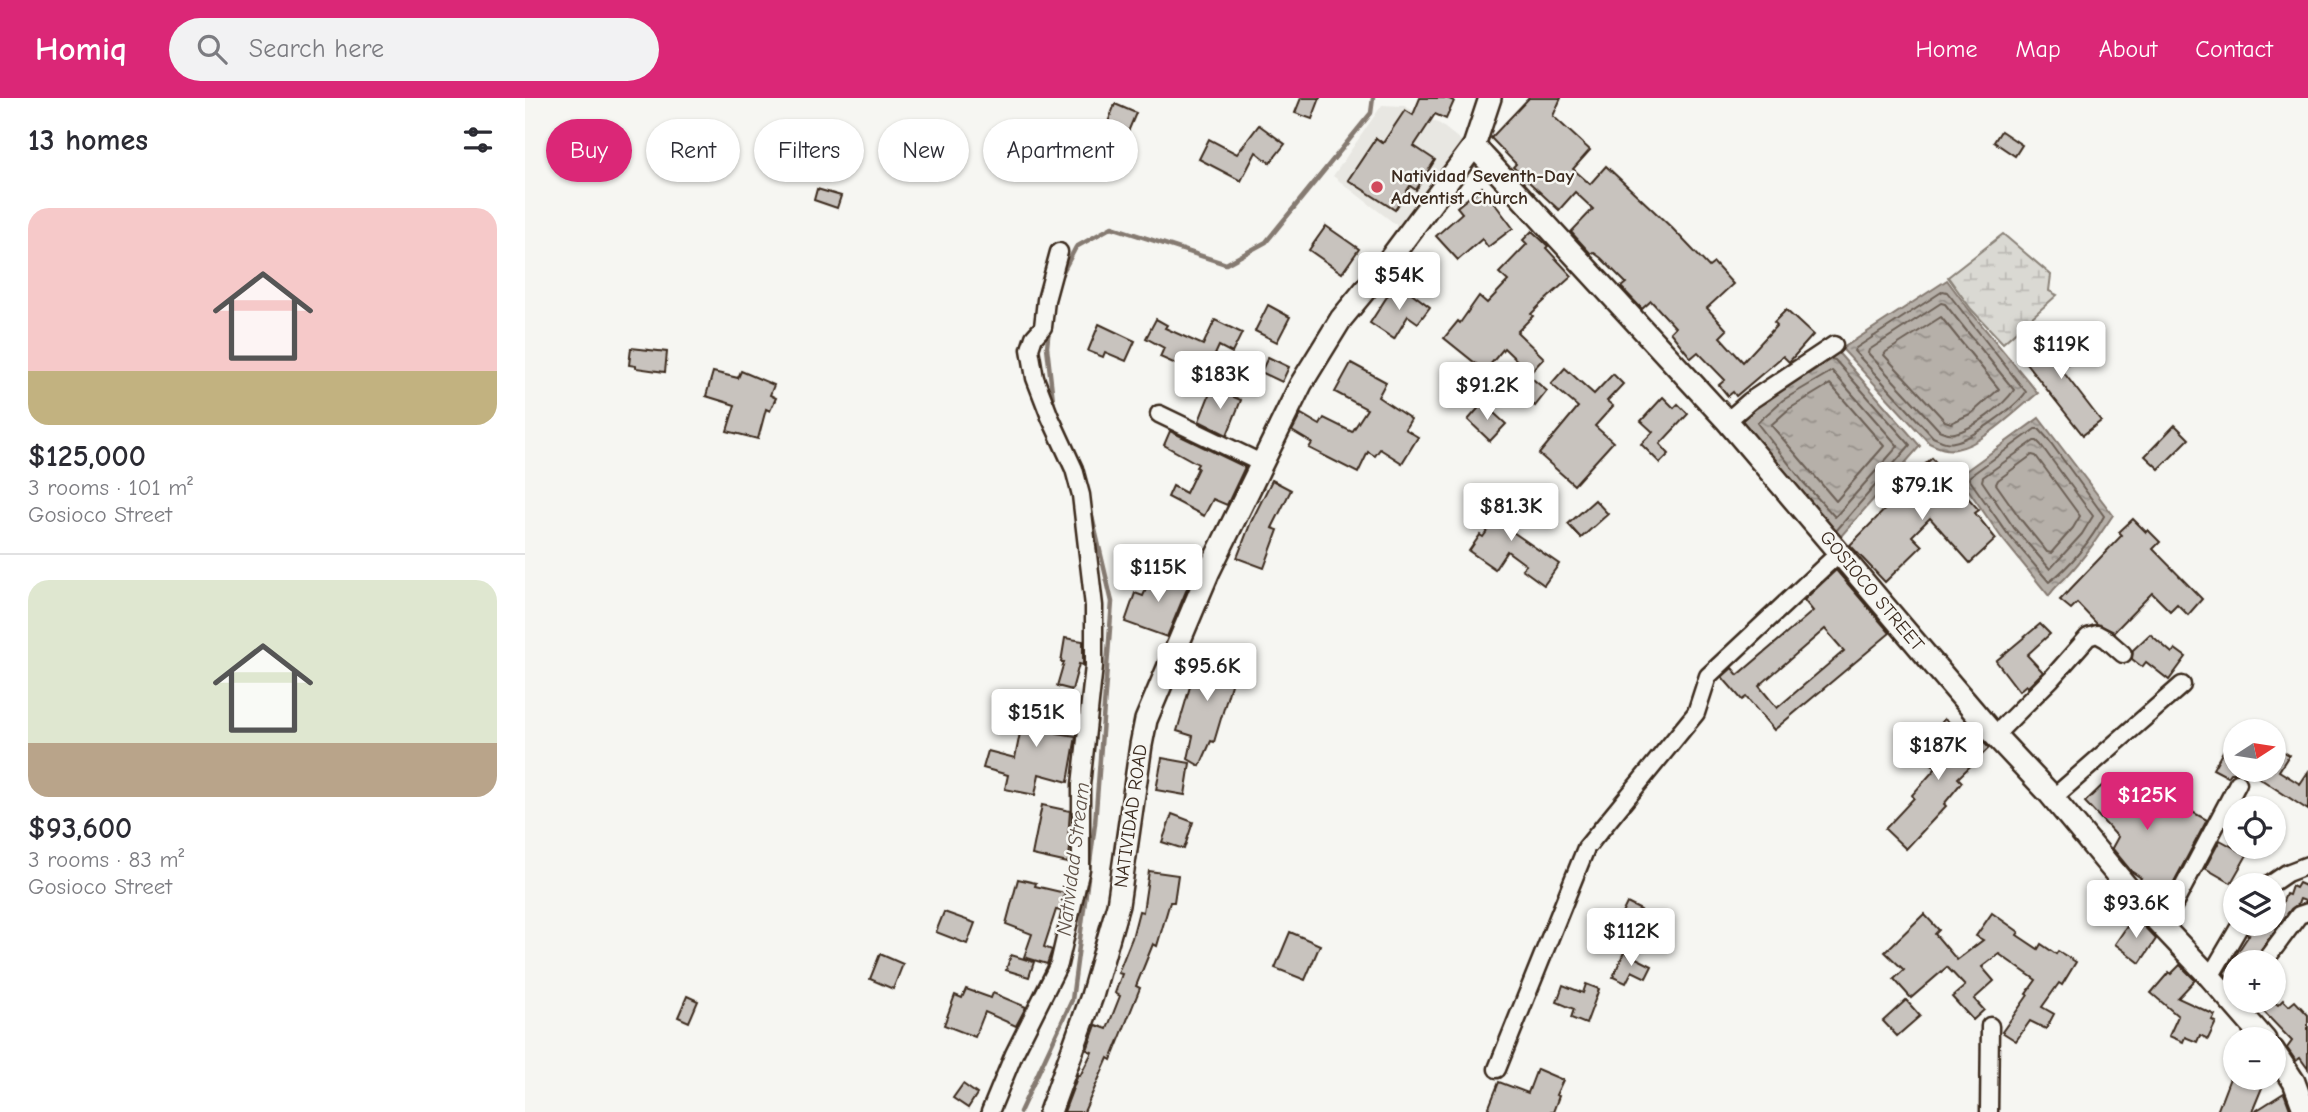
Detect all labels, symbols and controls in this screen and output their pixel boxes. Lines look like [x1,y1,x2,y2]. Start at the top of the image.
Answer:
search box [169,18,659,81]
text: Homiq [35,30,127,68]
icon: search [193,30,231,68]
text: Search here [249,34,384,64]
text: Home [1916,35,1977,63]
text: Map [2015,35,2061,63]
text: About [2099,35,2157,63]
text: Contact [2195,35,2273,63]
chip: Buy [546,119,632,182]
chip: Rent [646,119,740,182]
chip: Filters [754,119,864,182]
chip: New [878,119,969,182]
chip: Apartment [983,119,1138,182]
icon: filters [459,121,497,159]
text: 13 homes [28,123,148,158]
place label: Natividad Seventh-Day Adventist Church [1391,165,1574,209]
marker: Natividad Seventh-Day Adventist Church [1369,179,1385,195]
pin: $54K [1358,252,1440,312]
icon: home [200,253,326,379]
text: $54K [1374,261,1424,288]
pin: $119K [2012,322,2110,381]
text: $119K [2033,330,2089,357]
pin: $183K [1171,352,1269,411]
text: $183K [1191,360,1249,387]
pin: $91.2K [1430,362,1544,422]
text: $91.2K [1455,371,1519,398]
text: $125,000 [28,439,146,474]
pin: $79.1K [1865,462,1979,522]
text: $79.1K [1891,471,1953,498]
text: 3 rooms · 101 m² [28,474,193,501]
pin: $81.3K [1454,484,1568,543]
text: $81.3K [1479,492,1543,519]
text: Gosioco Street [28,501,172,528]
street label: GOSIOCO STREET [1815,526,1929,656]
pin: $115K [1109,545,1207,604]
text: $115K [1129,553,1187,580]
icon: home [200,625,326,751]
pin: $95.6K [1150,644,1264,703]
text: $95.6K [1173,652,1241,679]
pin: $151K [987,690,1085,749]
text: $151K [1007,698,1065,725]
north arrow [2223,719,2285,782]
map controls [2223,719,2286,1090]
pin: $187K [1889,722,1987,782]
text: $187K [1909,731,1967,758]
street label: NATIVIDAD ROAD [1110,743,1152,889]
pin: $125K [2098,772,2196,832]
water label: Natividad Stream [1052,781,1094,937]
text: $125K [2117,781,2177,808]
button: locate [2223,796,2286,859]
text: $93,600 [28,811,132,846]
text: 3 rooms · 83 m² [28,846,184,873]
text: Gosioco Street [28,873,172,900]
button: layers [2223,873,2286,936]
pin: $93.6K [2079,880,2193,940]
text: $93.6K [2103,889,2169,916]
pin: $112K [1582,908,1680,968]
text: $112K [1603,917,1659,944]
button: + [2223,950,2286,1013]
button: − [2223,1027,2286,1090]

